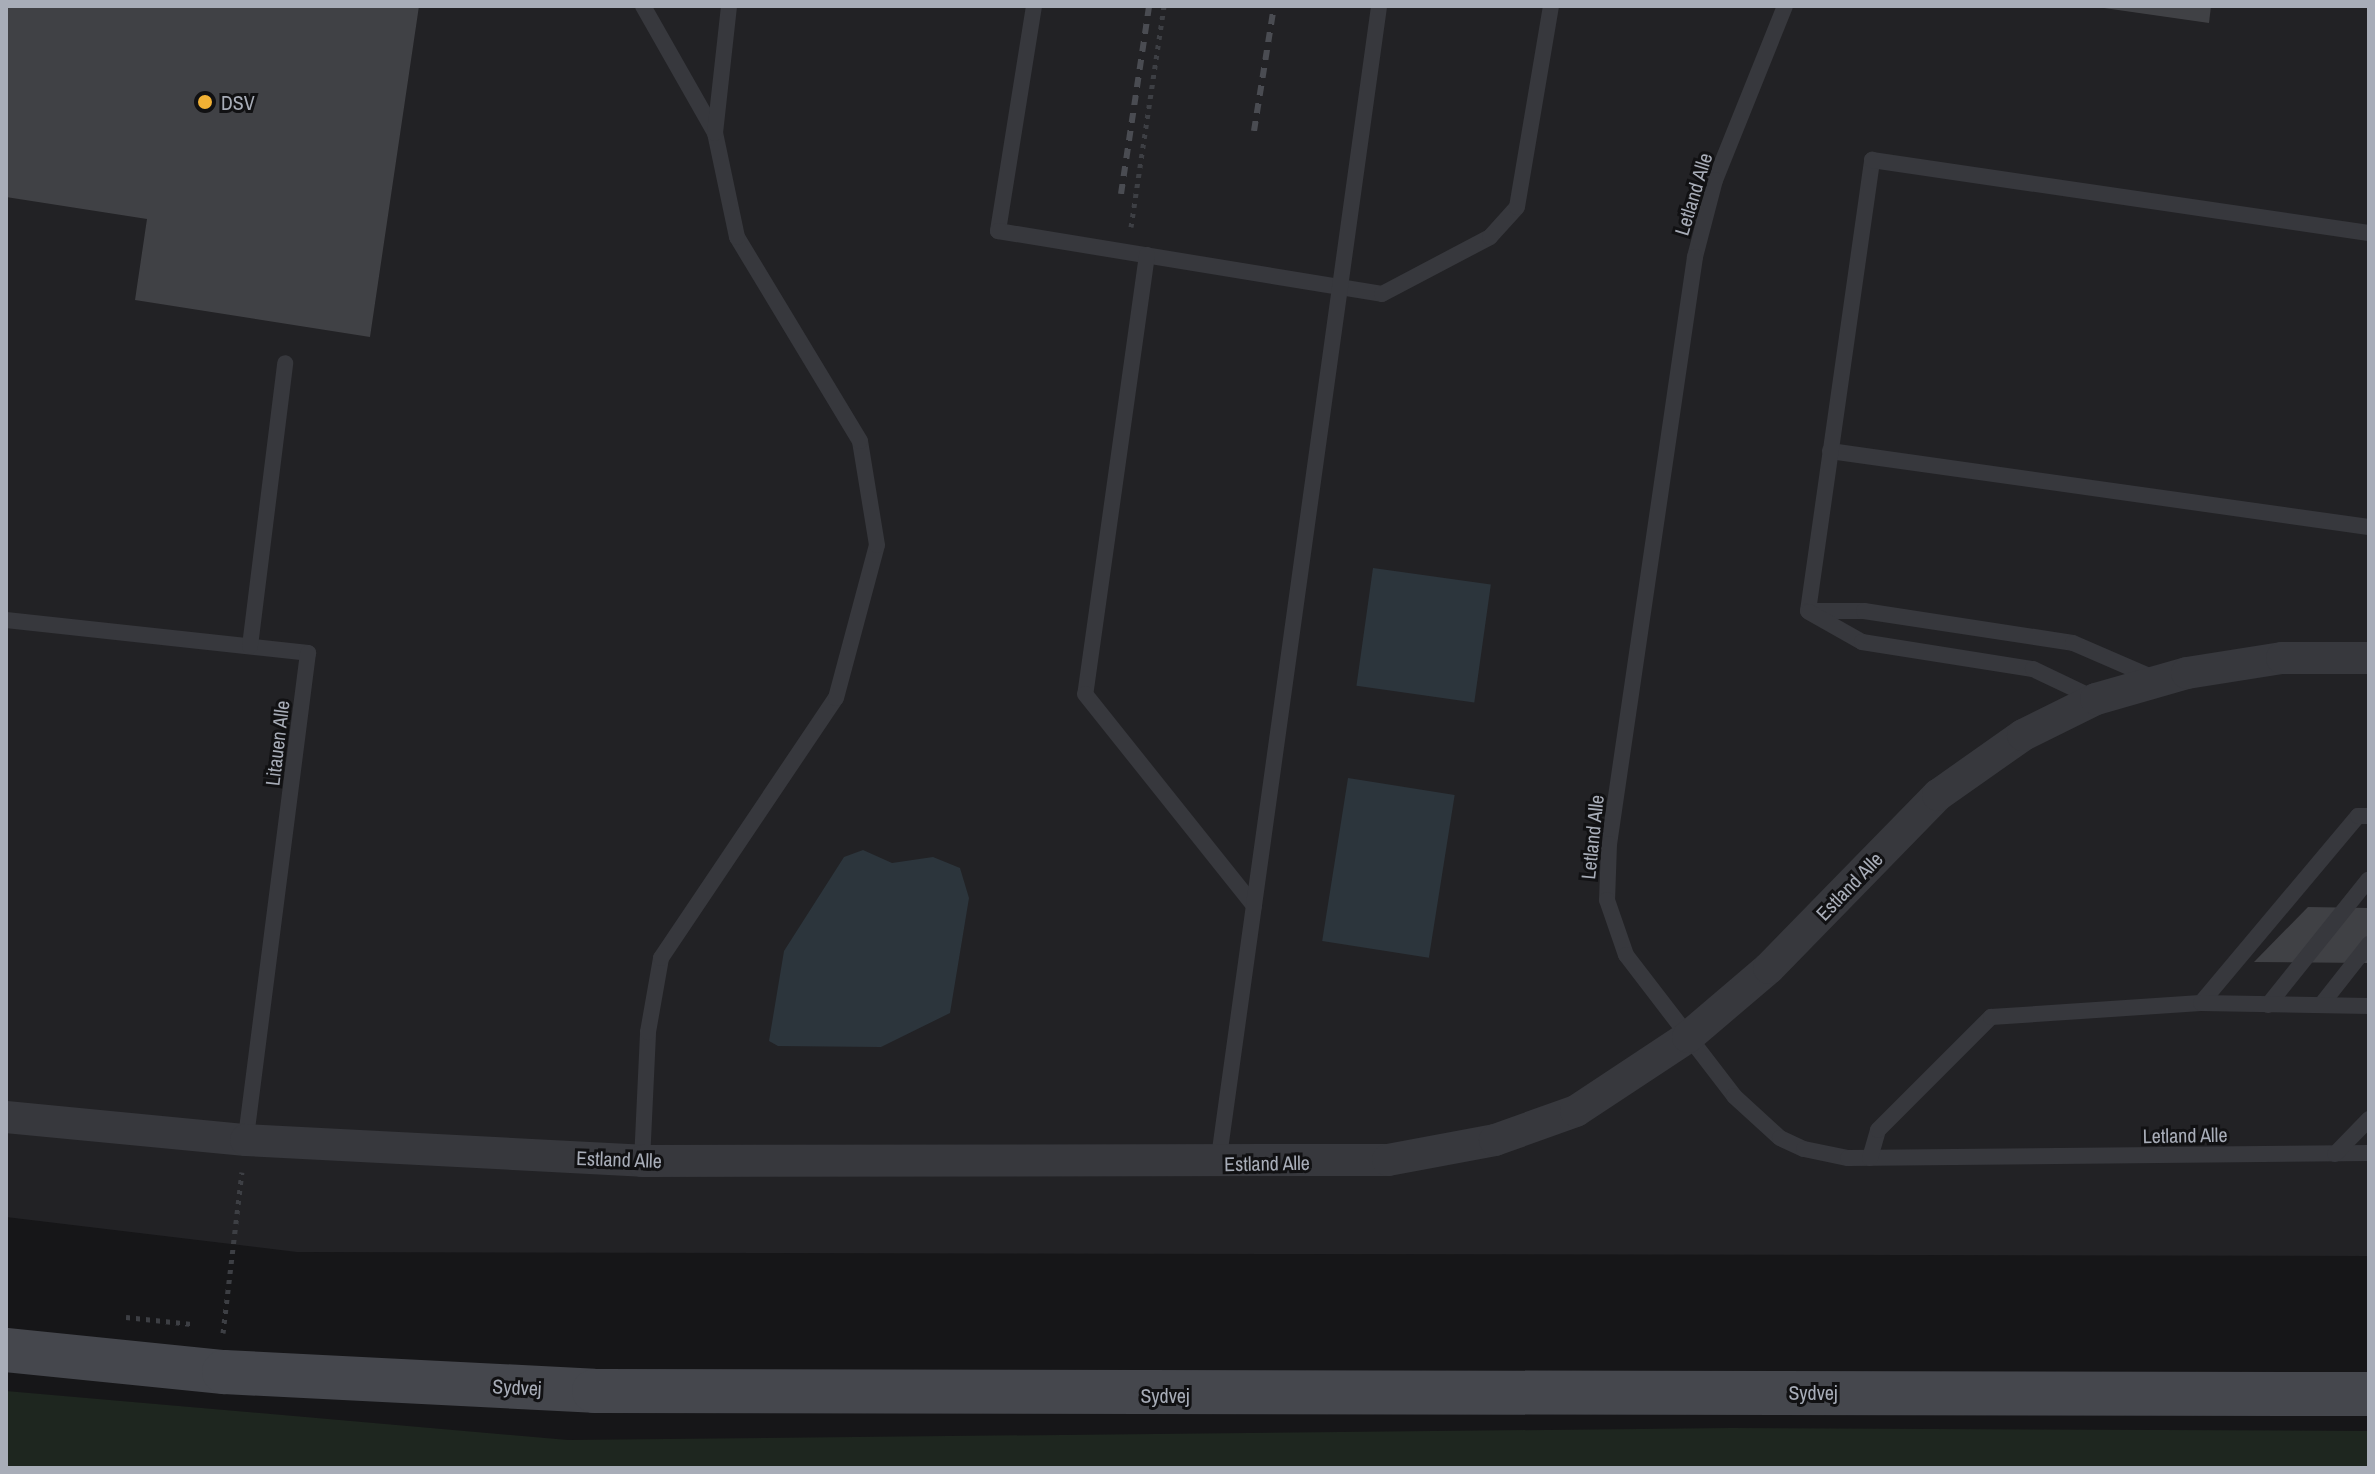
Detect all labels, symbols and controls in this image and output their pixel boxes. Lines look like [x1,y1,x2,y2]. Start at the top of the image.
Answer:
place label: DSV [221,90,255,114]
marker: DSV [196,93,214,111]
street label: Letland Alle [1669,150,1717,238]
street label: Litauen Alle [260,699,294,787]
street label: Letland Alle [1576,793,1608,881]
street label: Estland Alle [1810,847,1888,925]
street label: Letland Alle [2142,1122,2228,1148]
street label: Estland Alle [575,1145,663,1173]
street label: Estland Alle [1223,1150,1311,1176]
street label: Sydvej [492,1374,542,1400]
street label: Sydvej [1788,1380,1838,1404]
street label: Sydvej [1140,1383,1190,1407]

